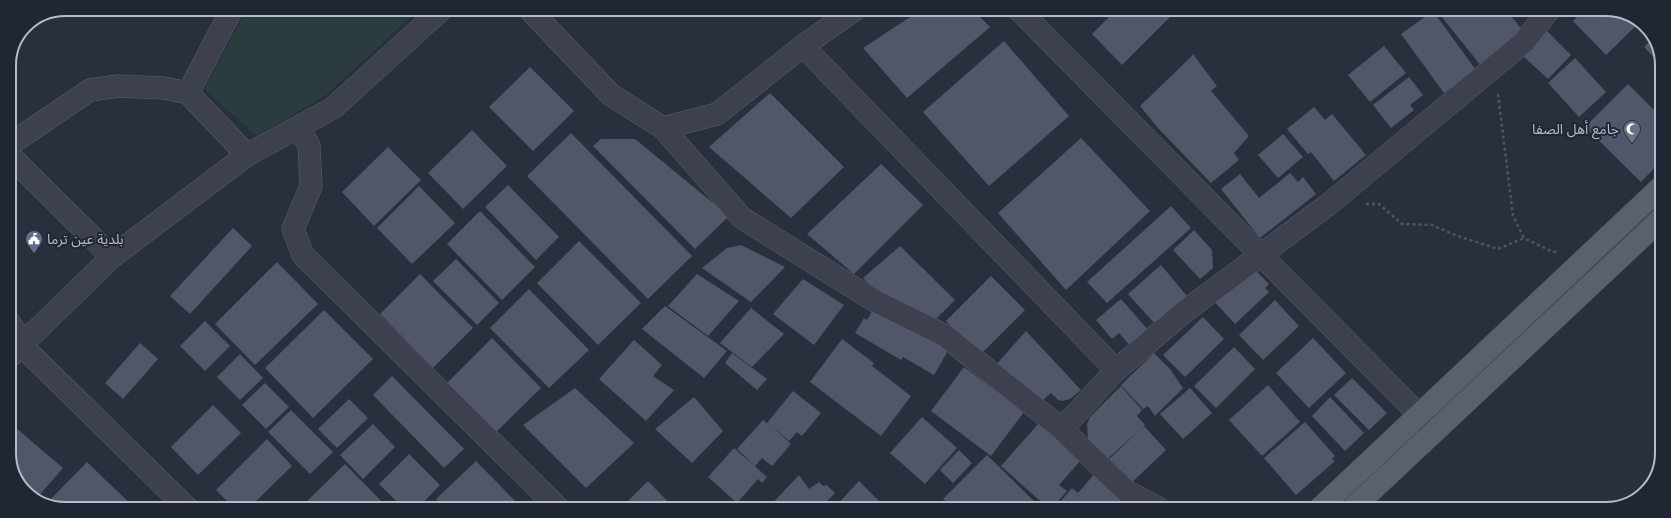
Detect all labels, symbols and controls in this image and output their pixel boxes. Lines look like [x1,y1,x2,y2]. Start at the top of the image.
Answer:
mosque icon: جامع أهل الصفا [1622,119,1642,144]
place label: جامع أهل الصفا [1532,120,1619,140]
public building icon: بلدية عين ترما [24,229,44,254]
place label: بلدية عين ترما [47,231,124,248]

